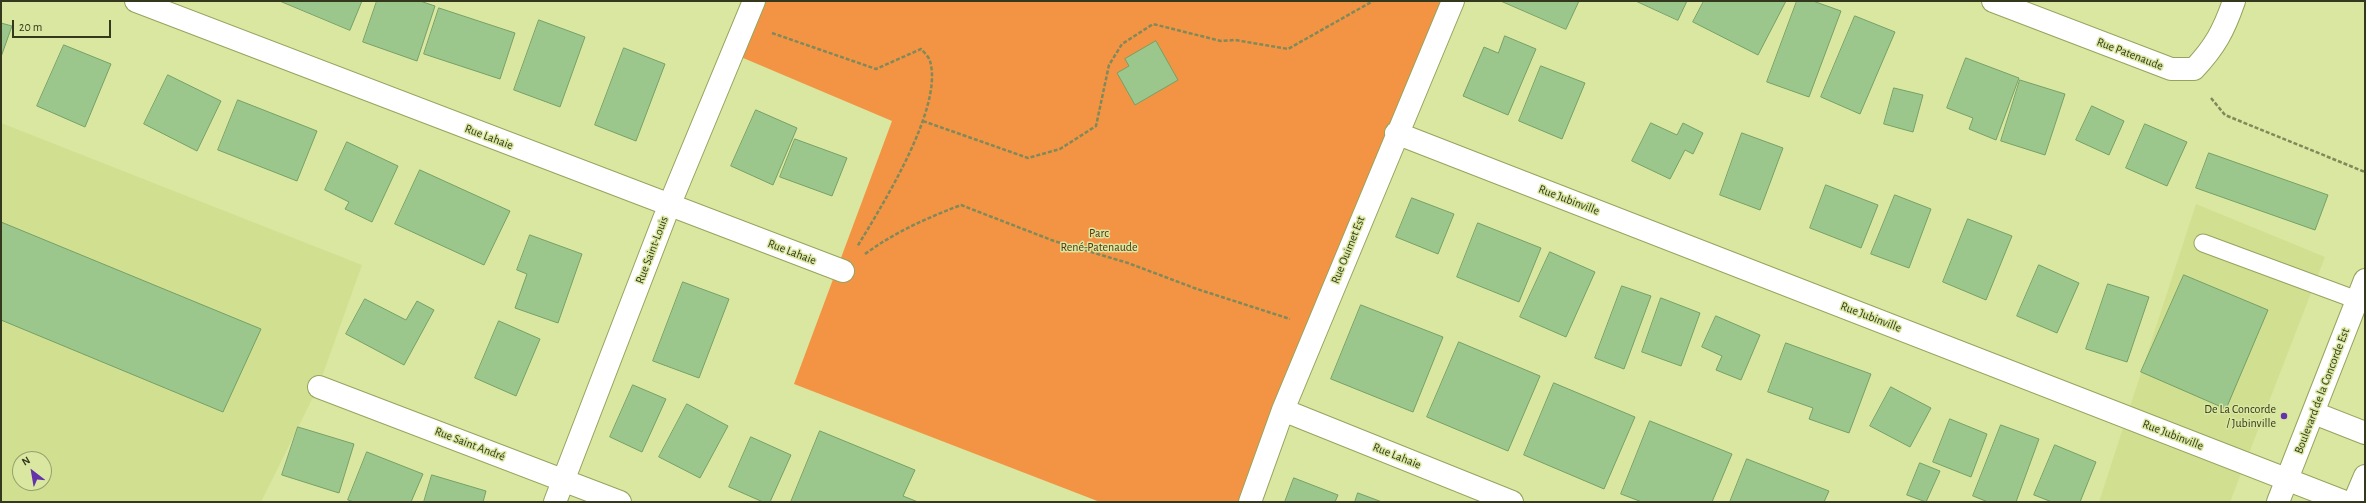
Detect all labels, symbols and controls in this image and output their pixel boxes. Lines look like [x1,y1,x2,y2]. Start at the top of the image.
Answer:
scale bar [14,12,113,38]
text: 20 m [19,21,42,33]
street label: Rue Patenaude [2095,35,2165,73]
street label: Rue Lahaie [463,121,515,153]
street label: Rue Jubinville [1536,182,1602,218]
street label: Rue Saint-Louis [633,214,671,286]
street label: Rue Ouimet Est [1328,214,1368,286]
park label: Parc René-Patenaude [1060,226,1138,254]
street label: Rue Lahaie [766,236,818,268]
street label: Rue Jubinville [1838,299,1904,335]
street label: Boulevard de la Concorde Est [2291,326,2353,456]
place label: De La Concorde / Jubinville [2204,402,2276,430]
marker: De La Concorde / Jubinville [2279,411,2289,421]
street label: Rue Jubinville [2140,417,2206,453]
street label: Rue Saint André [433,424,507,464]
street label: Rue Lahaie [1371,440,1423,472]
north arrow [12,451,52,491]
text: N [20,454,32,468]

